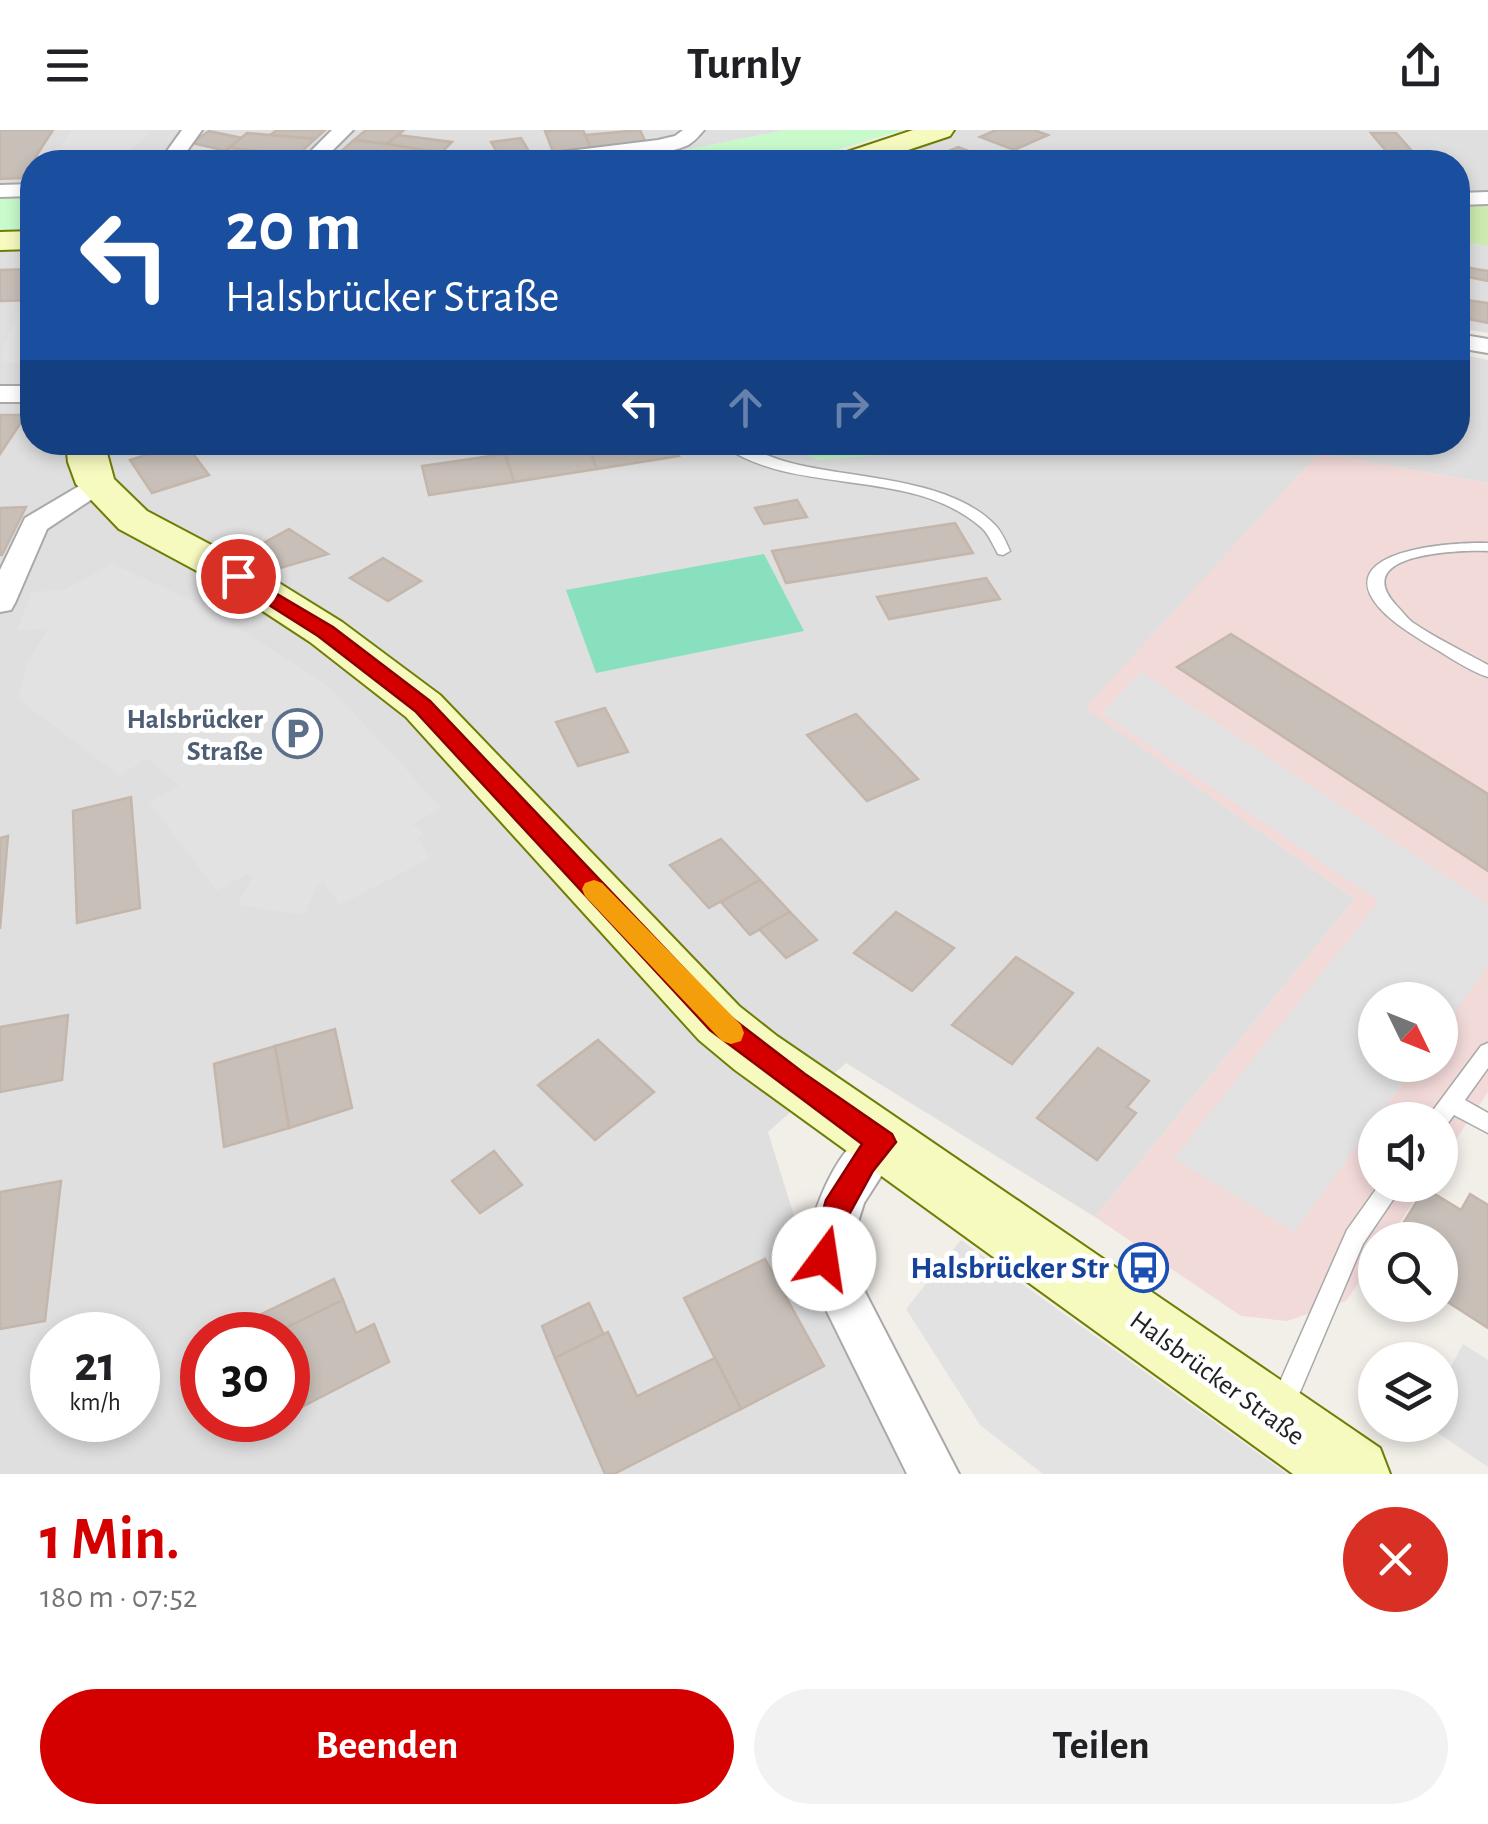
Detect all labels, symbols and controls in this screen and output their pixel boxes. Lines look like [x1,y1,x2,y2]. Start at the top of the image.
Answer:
icon: menu [40,38,95,93]
icon: share [1393,38,1448,93]
text: Turnly [687,42,801,87]
icon: left [60,190,190,320]
text: 20 m [225,193,362,263]
text: Halsbrücker Straße [225,275,560,320]
icon: left [613,380,668,435]
icon: ahead [718,380,773,435]
icon: right [823,380,878,435]
pin [196,534,281,619]
icon: arrive [211,549,266,604]
place label: Halsbrücker Straße [126,706,263,766]
parking icon: Halsbrücker Straße [272,708,324,760]
north arrow [1358,982,1458,1082]
map controls [1358,982,1458,1442]
button: sound [1358,1102,1458,1202]
position arrow [772,1207,876,1311]
button: search [1358,1222,1458,1322]
bus stop icon: Halsbrücker Str [1118,1241,1170,1293]
place label: Halsbrücker Str [910,1252,1109,1284]
street label: Halsbrücker Straße [1124,1306,1309,1451]
speed limit sign: 30 [180,1312,310,1442]
text: 21 [74,1340,116,1390]
button: layers [1358,1342,1458,1442]
text: km/h [69,1390,121,1415]
button: close [1343,1507,1448,1612]
text: 1 Min. [40,1510,180,1570]
text: 180 m · 07:52 [40,1581,197,1613]
button: Beenden [40,1689,734,1804]
button: Teilen [754,1689,1448,1804]

